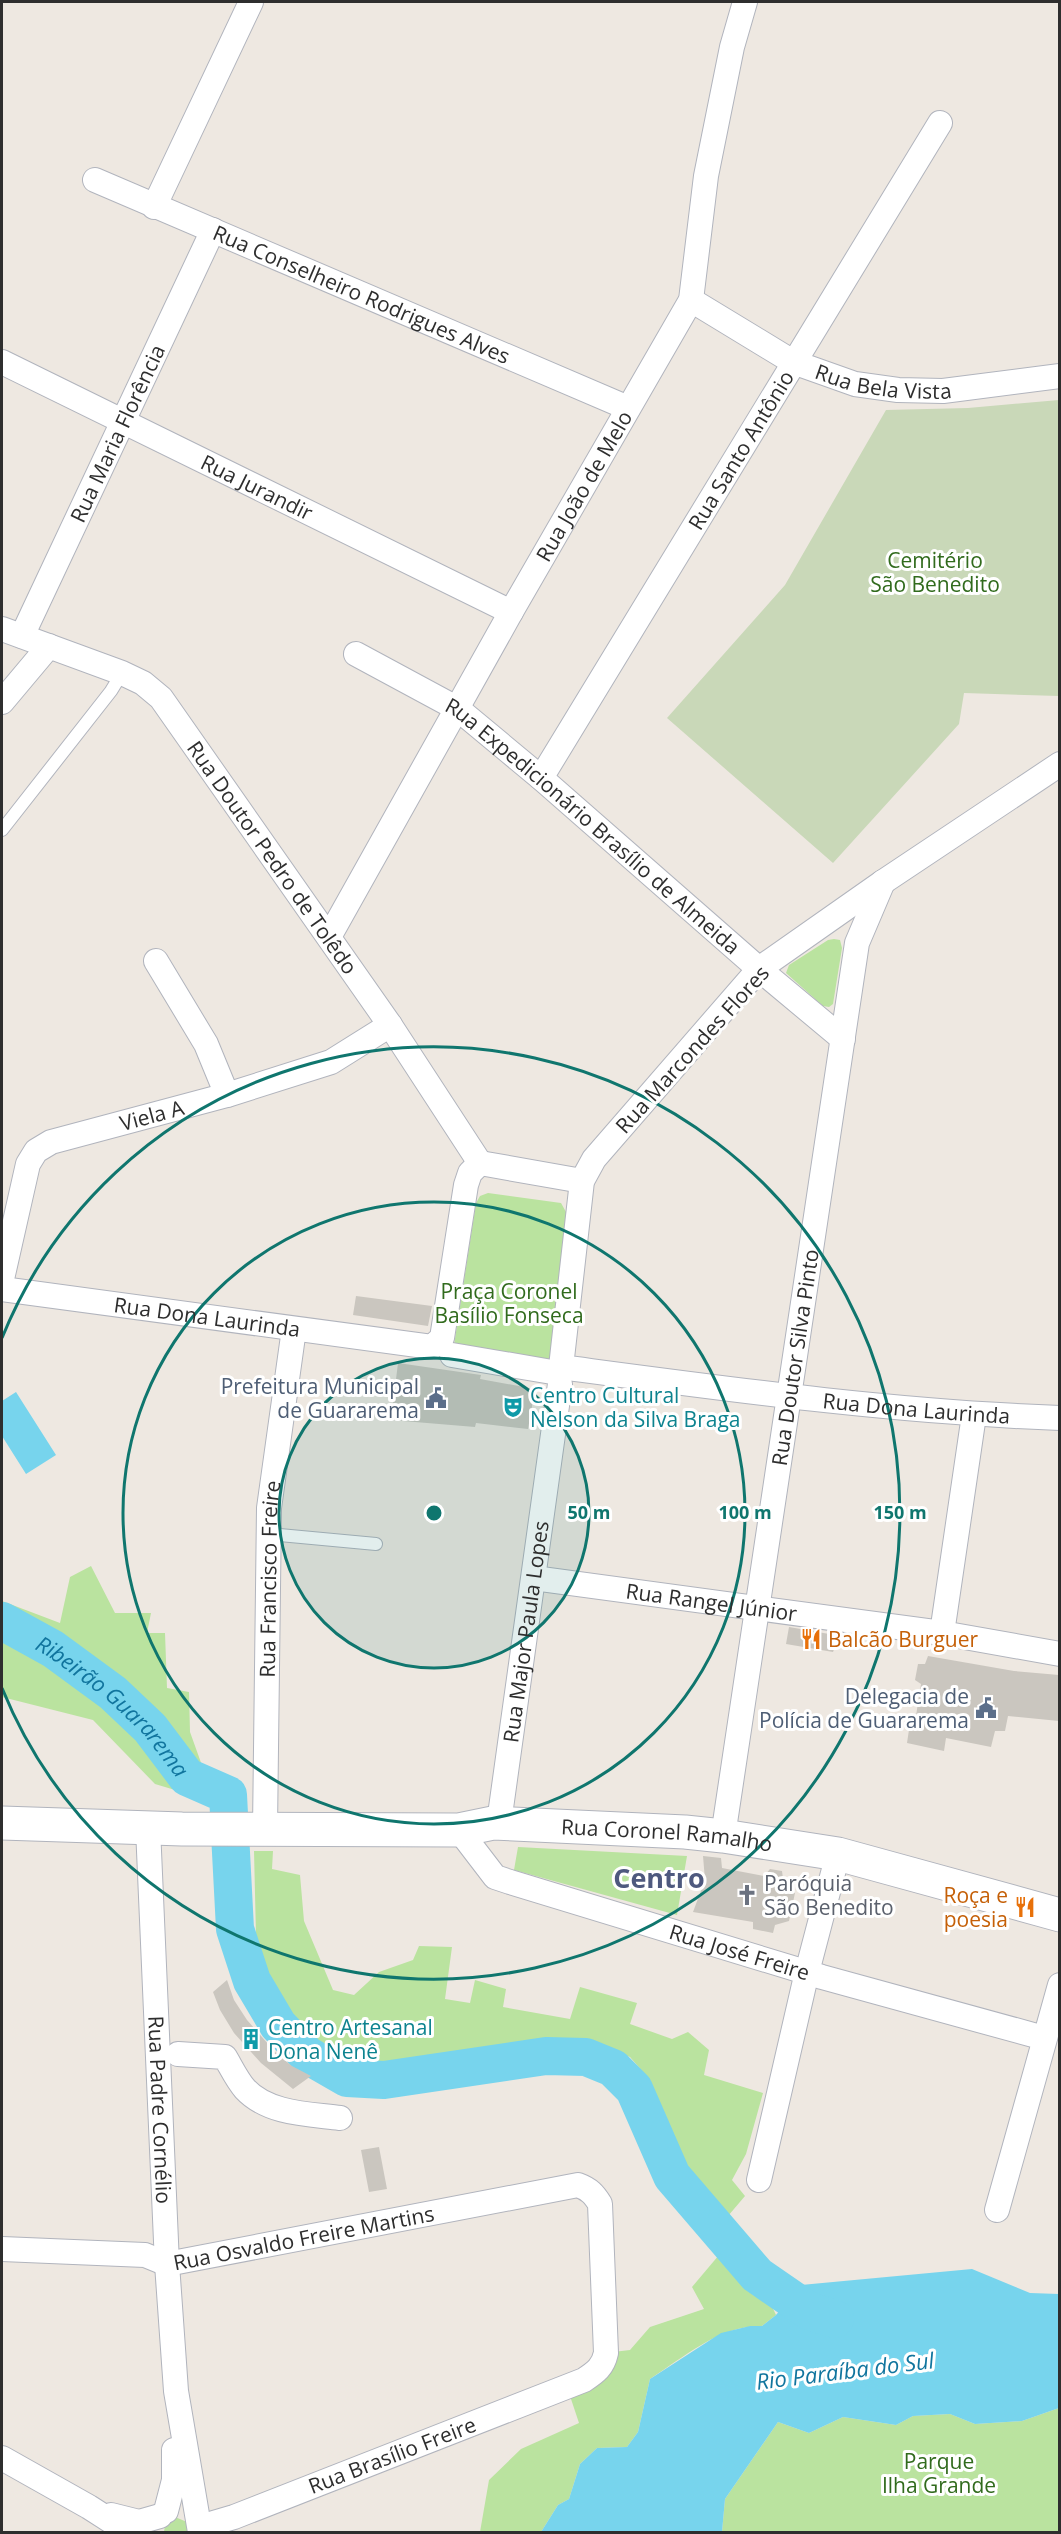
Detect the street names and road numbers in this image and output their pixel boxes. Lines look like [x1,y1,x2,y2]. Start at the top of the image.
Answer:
street label: Rua Conselheiro Rodrigues Alves [209,218,514,370]
street label: Rua Maria Florência [63,340,171,527]
street label: Rua Bela Vista [812,357,953,405]
street label: Rua Santo Antônio [682,365,800,535]
street label: Rua João de Melo [529,405,638,567]
street label: Rua Jurandir [196,448,318,527]
street label: Rua Expedicionário Brasílio de Almeida [441,691,746,960]
street label: Rua Doutor Pedro de Tolêdo [181,735,364,980]
street label: Rua Marcondes Flores [609,959,775,1139]
street label: Viela A [117,1093,188,1137]
street label: Rua Doutor Silva Pinto [765,1247,825,1468]
street label: Rua Dona Laurinda [112,1290,302,1343]
street label: Rua Dona Laurinda [821,1386,1011,1430]
street label: Rua Francisco Freire [253,1479,287,1678]
street label: Rua Major Paula Lopes [496,1519,555,1744]
street label: Rua Rangel Júnior [624,1577,799,1627]
street label: Rua Coronel Ramalho [560,1812,774,1858]
street label: Rua José Freire [666,1917,813,1986]
street label: Rua Padre Cornélio [142,2015,178,2204]
street label: Rua Osvaldo Freire Martins [171,2199,436,2277]
street label: Rua Brasílio Freire [304,2410,480,2500]

